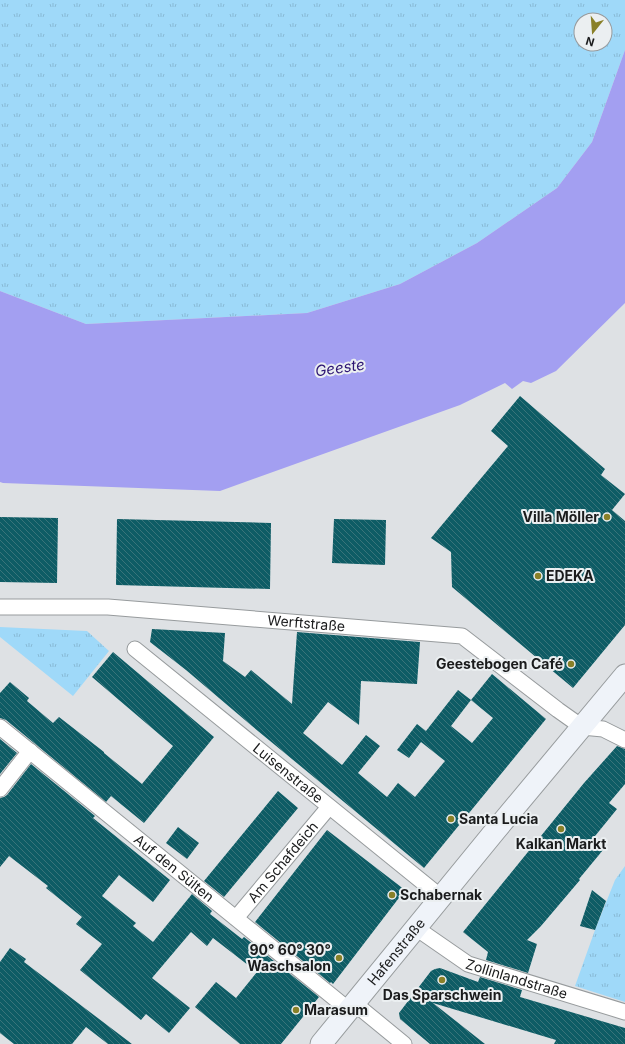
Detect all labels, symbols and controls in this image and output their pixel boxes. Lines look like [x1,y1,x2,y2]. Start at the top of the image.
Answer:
north arrow [573,12,613,52]
text: N [584,34,596,49]
water label: Geeste [314,355,366,380]
place label: Villa Möller [522,508,599,525]
marker: Villa Möller [602,512,612,522]
place label: EDEKA [546,567,594,584]
marker: EDEKA [533,571,543,581]
street label: Werftstraße [267,611,346,634]
place label: Geestebogen Café [436,655,563,672]
marker: Geestebogen Café [566,659,576,669]
street label: Luisenstraße [250,739,327,806]
place label: Santa Lucia [459,810,538,827]
marker: Santa Lucia [446,814,456,824]
street label: Am Schafdeich [244,818,321,906]
marker: Kalkan Markt [556,824,566,834]
street label: Auf den Sülten [131,830,218,905]
place label: Kalkan Markt [516,835,606,852]
place label: Schabernak [400,886,483,903]
marker: Schabernak [387,890,397,900]
street label: Hafenstraße [364,915,428,988]
place label: 90° 60° 30° Waschsalon [247,941,331,974]
marker: 90° 60° 30° Waschsalon [334,953,344,963]
street label: Zollinlandstraße [464,955,570,1002]
marker: Das Sparschwein [437,975,447,985]
place label: Das Sparschwein [383,986,501,1003]
place label: Marasum [304,1001,368,1018]
marker: Marasum [291,1005,301,1015]

